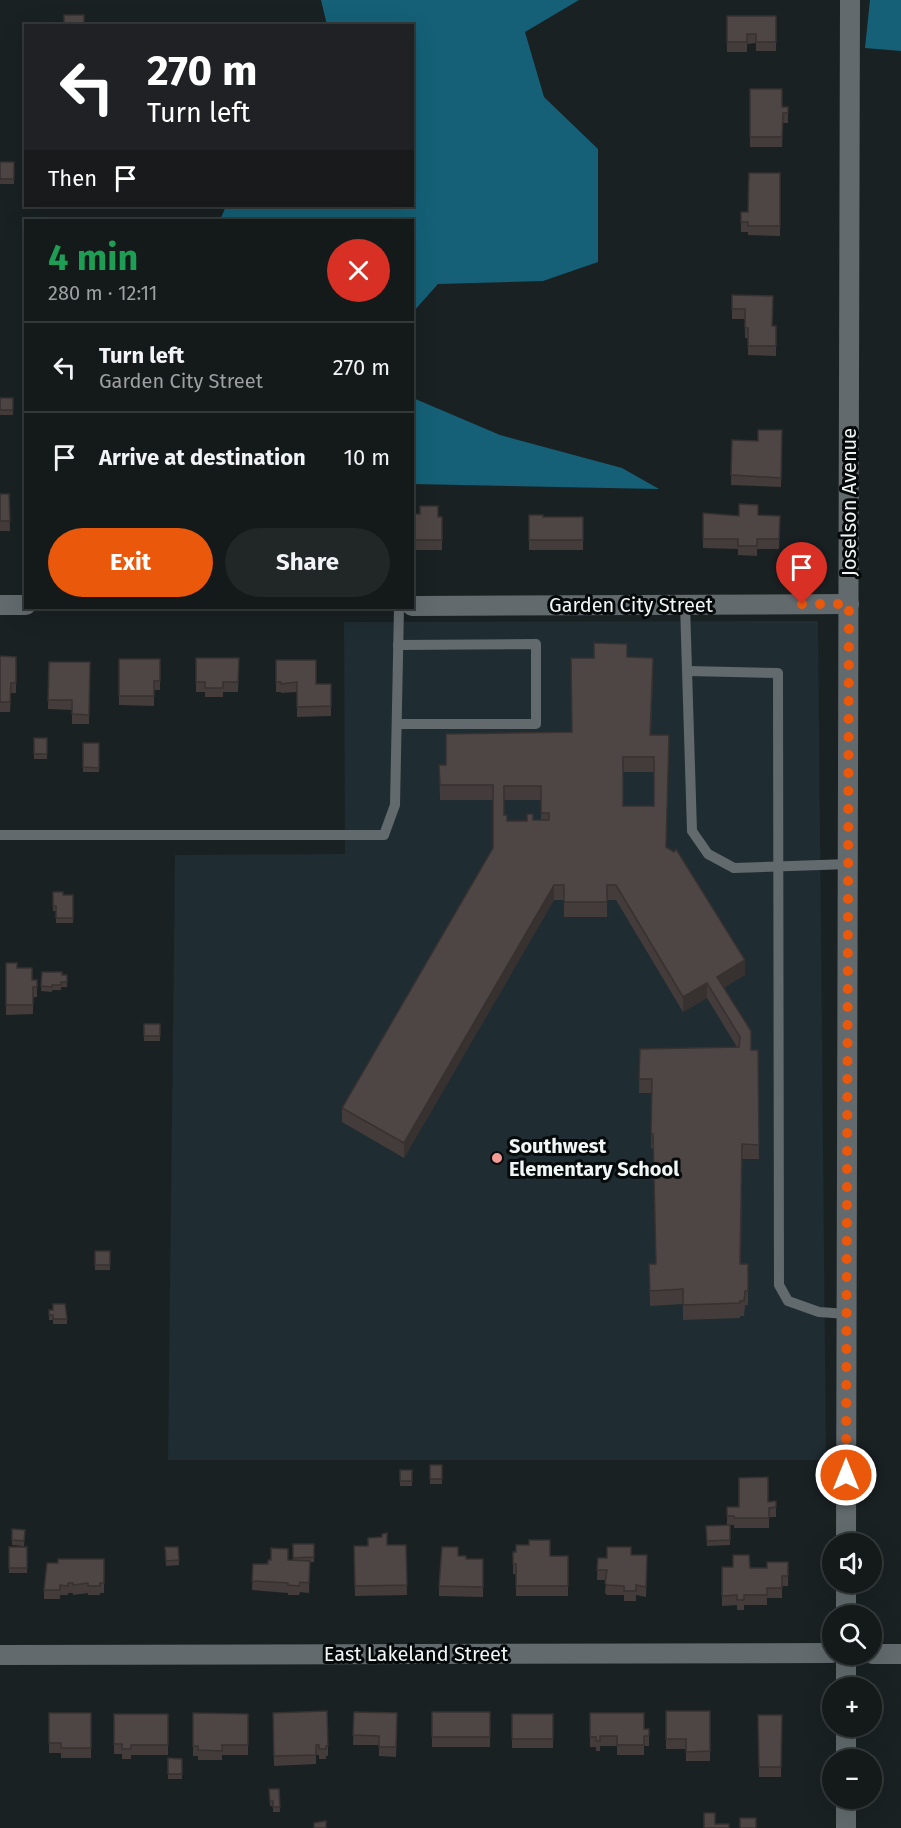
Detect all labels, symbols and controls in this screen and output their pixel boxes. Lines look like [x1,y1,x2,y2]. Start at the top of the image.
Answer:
text: 270 m [147,46,258,96]
icon: left [48,48,126,126]
text: Turn left [147,97,250,129]
icon: arrive [109,162,142,195]
text: Then [48,165,97,192]
text: 4 min [48,236,138,280]
button: close [327,239,390,302]
text: 280 m · 12:11 [48,281,158,305]
text: Turn left [99,342,184,369]
icon: left [48,351,81,384]
text: 270 m [333,354,390,381]
text: Garden City Street [99,369,263,393]
street label: Joselson Avenue [837,428,861,576]
icon: arrive [48,441,81,474]
text: Arrive at destination [99,444,306,471]
text: 10 m [344,444,390,471]
button: Exit [48,528,213,597]
button: Share [225,528,390,597]
pin [776,542,827,604]
icon: arrive [785,551,818,584]
street label: Garden City Street [549,593,714,617]
place label: Southwest Elementary School [509,1134,679,1181]
marker: Southwest Elementary School [490,1151,504,1165]
position arrow [814,1443,878,1507]
map controls [822,1533,882,1809]
button: sound [822,1533,882,1593]
button: search [822,1605,882,1665]
street label: East Lakeland Street [324,1642,509,1666]
button: + [822,1677,882,1737]
button: − [822,1749,882,1809]

